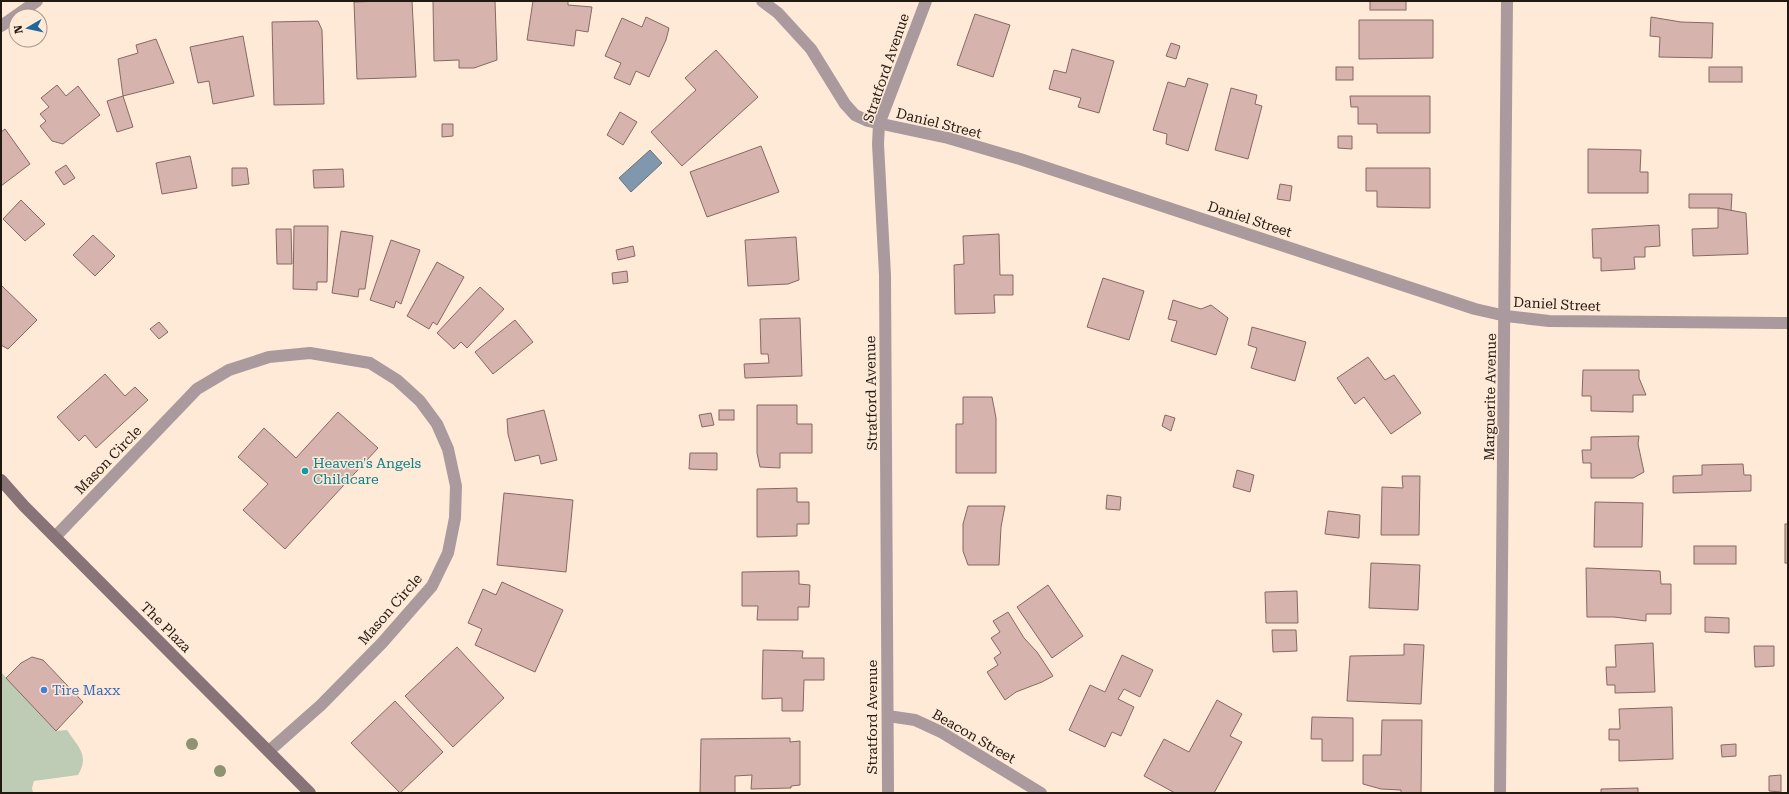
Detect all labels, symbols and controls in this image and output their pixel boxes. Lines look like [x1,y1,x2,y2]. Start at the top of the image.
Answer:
north arrow [8,8,48,48]
street label: Stratford Avenue [860,11,912,125]
text: N [11,24,26,35]
street label: Daniel Street [895,105,983,141]
street label: Daniel Street [1206,198,1294,240]
street label: Daniel Street [1513,294,1601,314]
street label: Marguerite Avenue [1481,333,1499,461]
street label: Stratford Avenue [862,335,880,450]
street label: Mason Circle [71,422,145,497]
place label: Heaven's Angels Childcare [313,455,422,487]
marker: Heaven's Angels Childcare [300,466,310,476]
street label: Mason Circle [355,570,425,648]
street label: The Plaza [137,598,195,656]
street label: Stratford Avenue [864,659,880,774]
place label: Tire Maxx [52,682,120,698]
marker: Tire Maxx [39,685,49,695]
street label: Beacon Street [929,706,1019,766]

